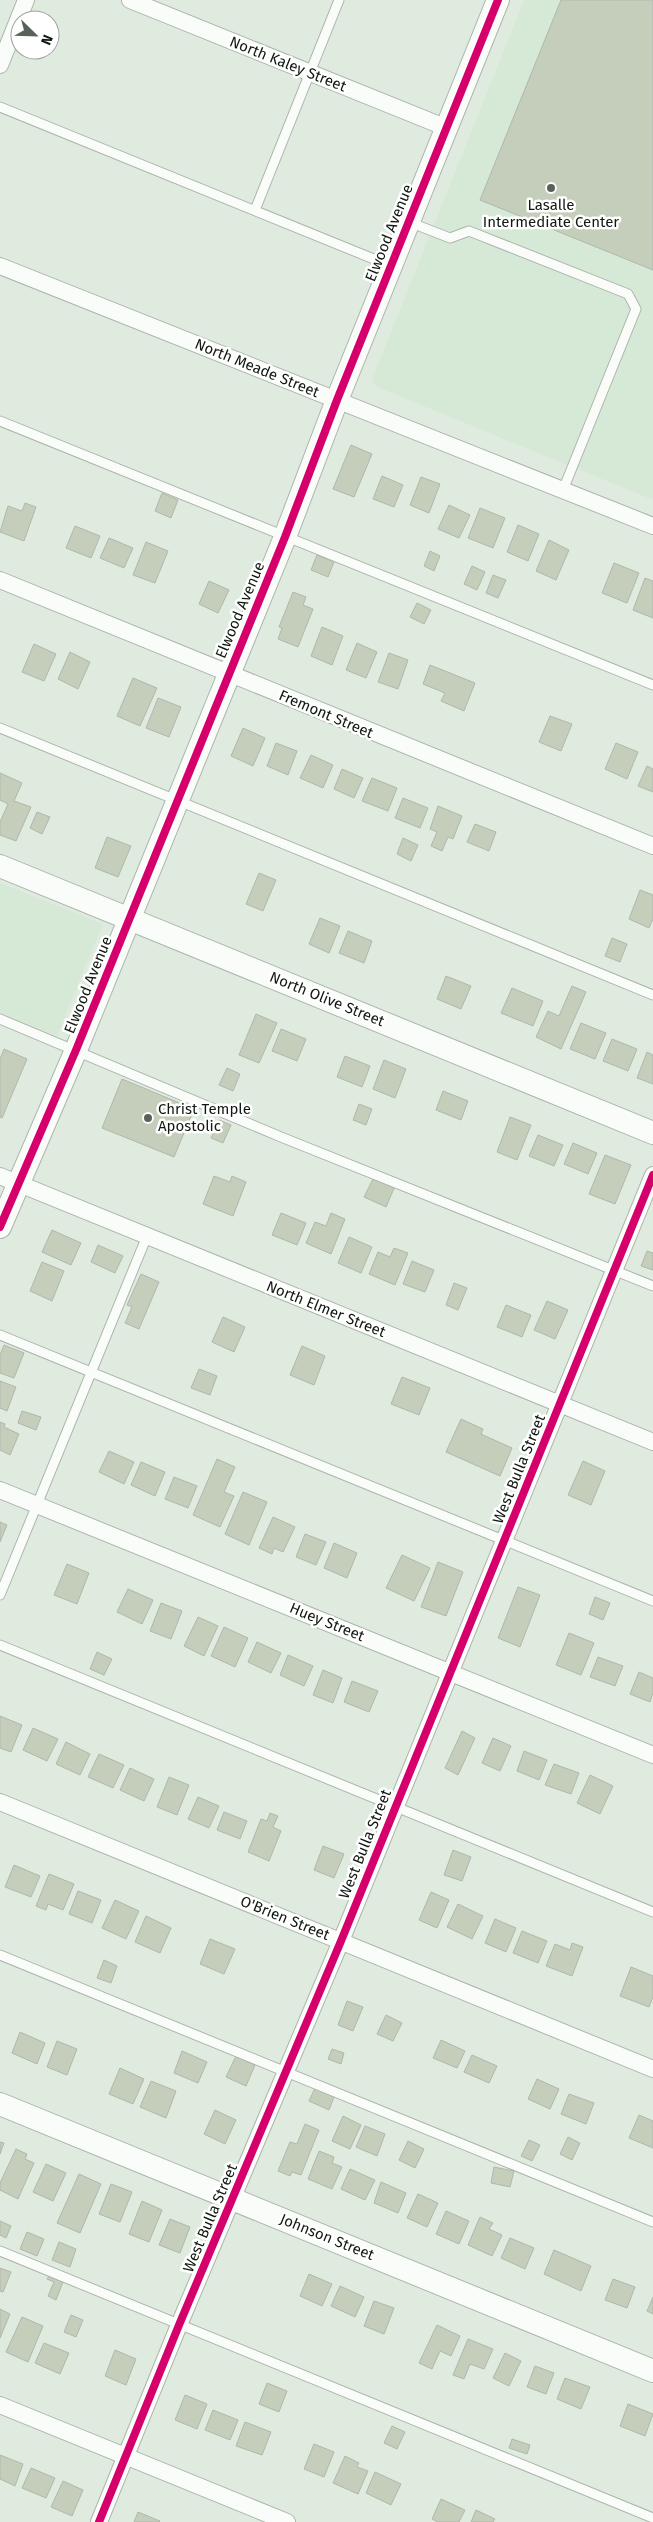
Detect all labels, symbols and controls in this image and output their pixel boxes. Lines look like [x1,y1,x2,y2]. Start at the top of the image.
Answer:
north arrow [10,10,60,60]
text: N [37,32,56,47]
street label: North Kaley Street [227,32,349,96]
street label: Elwood Avenue [361,182,417,284]
marker: Lasalle Intermediate Center [545,182,557,194]
place label: Lasalle Intermediate Center [483,196,619,231]
street label: North Meade Street [192,335,322,401]
street label: Elwood Avenue [212,559,268,661]
street label: Fremont Street [276,686,376,742]
street label: Elwood Avenue [60,934,116,1036]
street label: North Olive Street [267,968,388,1030]
place label: Christ Temple Apostolic [158,1100,251,1135]
marker: Christ Temple Apostolic [142,1112,154,1124]
street label: North Elmer Street [264,1277,389,1341]
street label: West Bulla Street [489,1411,549,1526]
street label: Huey Street [287,1599,368,1645]
street label: West Bulla Street [335,1786,395,1901]
street label: O'Brien Street [238,1892,333,1944]
street label: West Bulla Street [179,2160,241,2275]
street label: Johnson Street [277,2210,377,2264]

